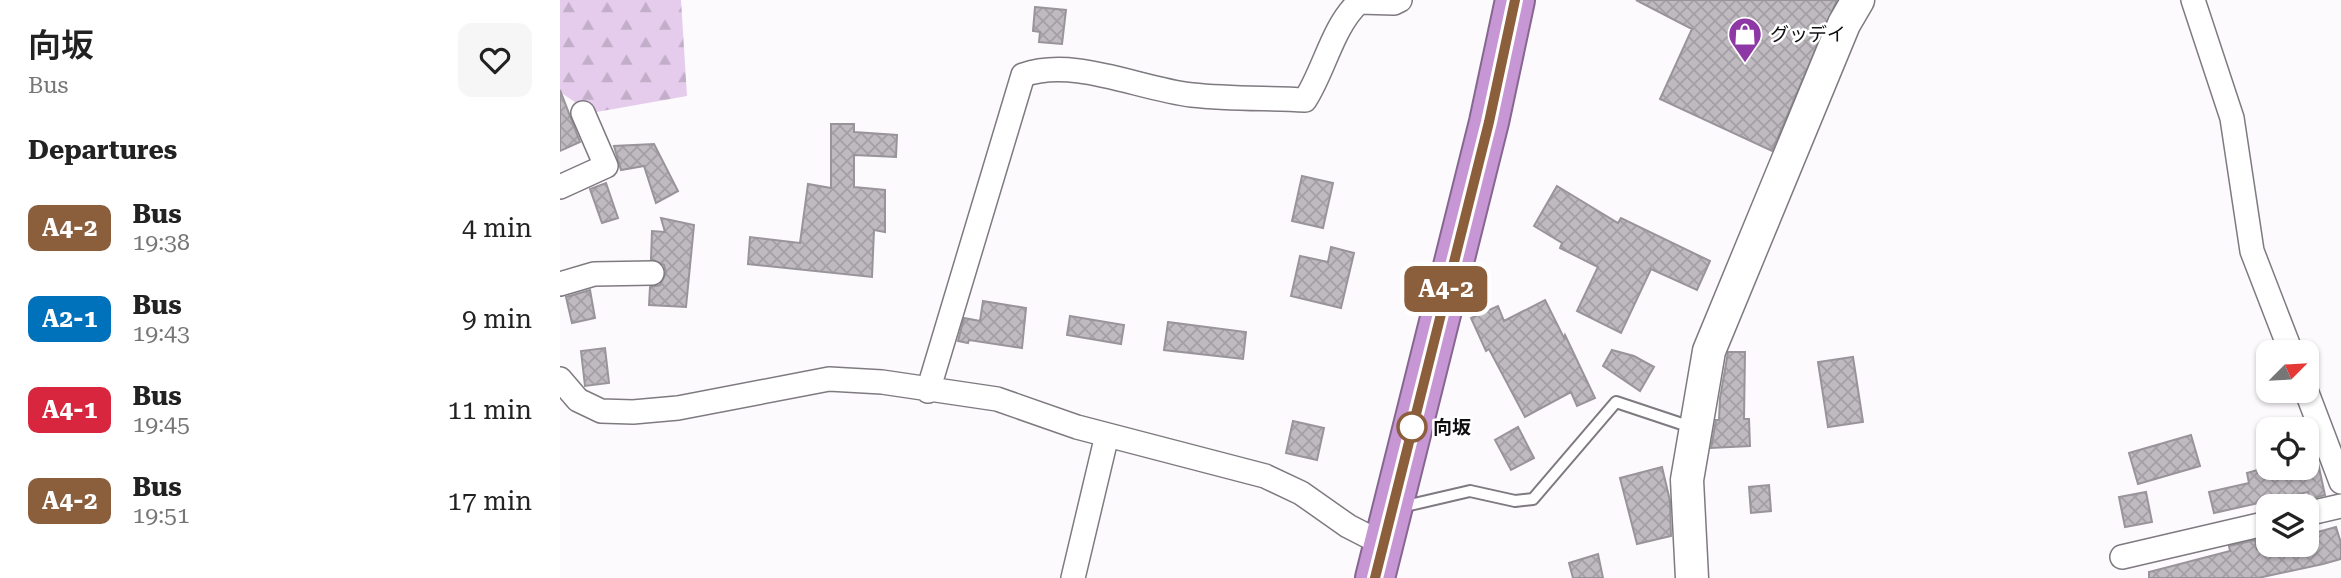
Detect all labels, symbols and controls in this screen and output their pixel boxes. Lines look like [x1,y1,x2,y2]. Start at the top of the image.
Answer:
shop icon: グッデイ [1726,15,1764,64]
button: heart [458,23,532,97]
place label: グッデイ [1770,23,1846,46]
text: 向坂 [28,26,94,65]
text: Bus [28,72,68,99]
text: Departures [28,135,177,165]
text: Bus [132,199,182,229]
text: 4 min [462,213,532,243]
text: A4-2 [42,214,97,242]
text: 19:38 [132,229,190,256]
line badge: A4-2 [1397,266,1495,312]
text: A4-2 [1418,275,1474,303]
text: Bus [132,290,182,320]
text: 9 min [462,304,532,334]
text: A2-1 [42,305,97,333]
text: 19:43 [132,320,190,347]
north arrow [2256,340,2319,402]
map controls [2256,340,2319,557]
text: Bus [132,381,182,411]
text: 11 min [448,395,532,425]
text: A4-1 [42,396,97,424]
text: 19:45 [132,411,190,438]
marker: 向坂 [1397,412,1427,442]
place label: 向坂 [1433,416,1471,439]
button: locate [2256,417,2319,480]
text: Bus [132,472,182,502]
text: 17 min [448,486,532,516]
text: A4-2 [42,487,97,515]
button: layers [2256,494,2319,557]
text: 19:51 [132,502,190,529]

